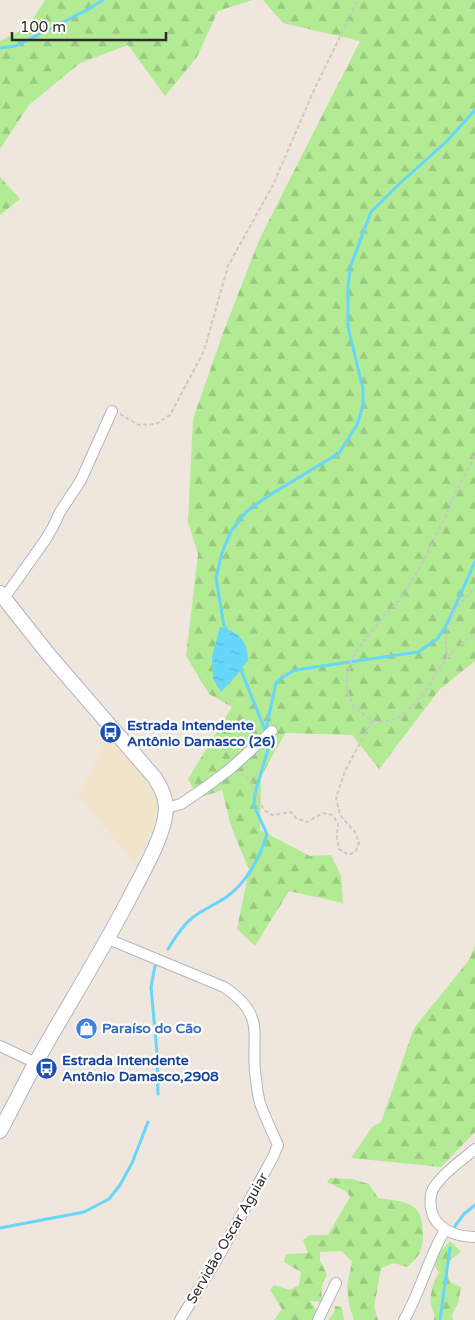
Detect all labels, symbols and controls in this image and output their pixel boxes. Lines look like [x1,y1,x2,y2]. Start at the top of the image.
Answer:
scale bar [12,10,166,42]
text: 100 m [20,18,66,36]
place label: Estrada Intendente Antônio Damasco (26) [127,717,275,750]
bus stop icon: Estrada Intendente Antônio Damasco (26) [99,721,123,745]
shop icon: Paraíso do Cão [74,1016,98,1040]
place label: Paraíso do Cão [102,1020,202,1037]
place label: Estrada Intendente Antônio Damasco,2908 [62,1052,219,1085]
bus stop icon: Estrada Intendente Antônio Damasco,2908 [34,1056,58,1080]
street label: Servidão Oscar Aguiar [183,1169,272,1307]

